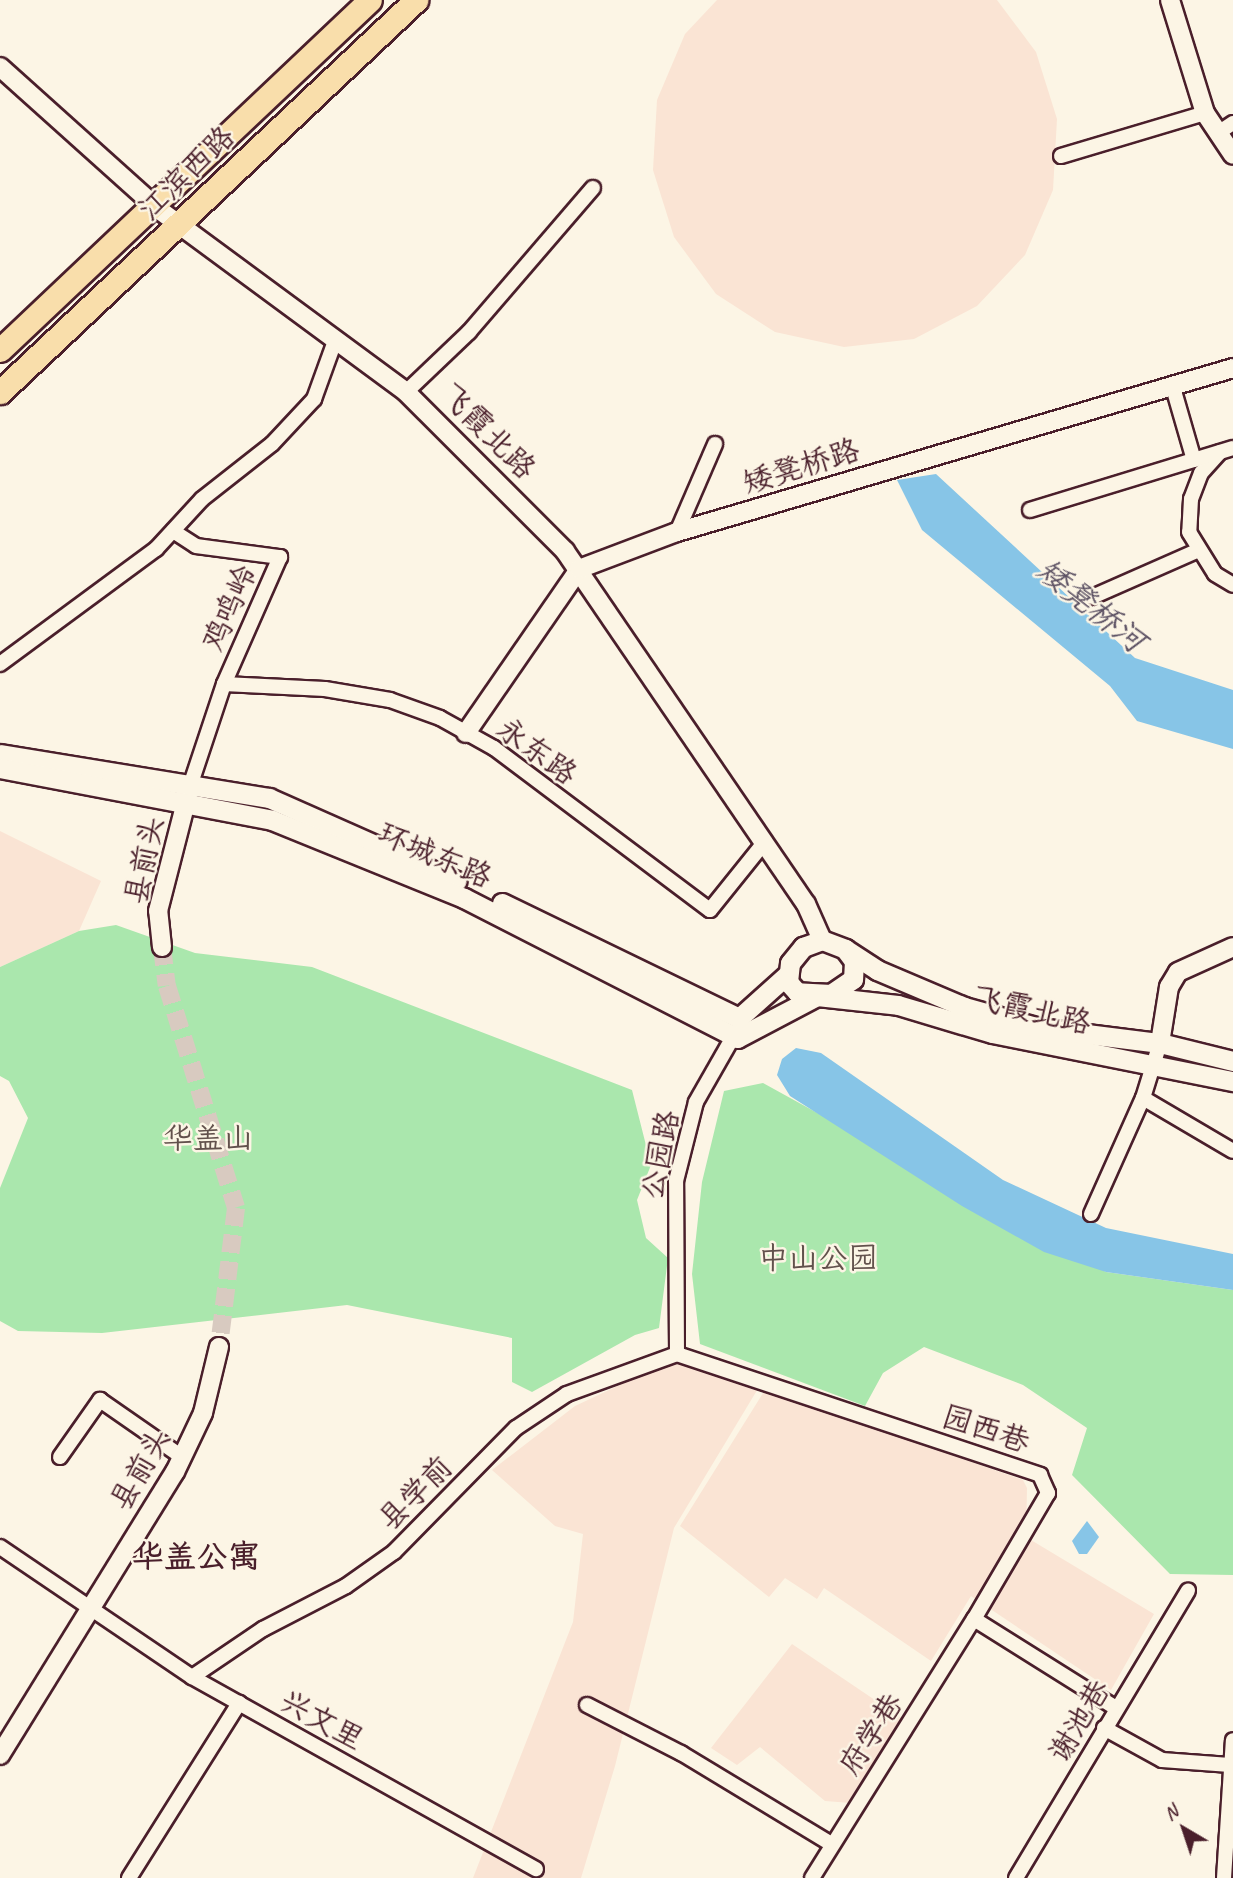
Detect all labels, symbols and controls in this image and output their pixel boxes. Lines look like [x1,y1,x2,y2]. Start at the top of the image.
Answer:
street label: 江滨西路 [130,118,242,228]
street label: 飞霞北路 [433,376,543,486]
street label: 矮凳桥路 [738,431,864,501]
water label: 矮凳桥河 [1029,551,1153,661]
street label: 鸡鸣岭 [194,560,264,656]
street label: 永东路 [490,710,584,792]
street label: 县前头 [117,812,171,908]
street label: 环城东路 [373,815,497,895]
street label: 飞霞北路 [969,979,1095,1041]
street label: 公园路 [634,1107,686,1203]
park label: 华盖山 [163,1120,253,1156]
park label: 中山公园 [758,1240,878,1276]
street label: 园西巷 [938,1398,1034,1460]
street label: 县前头 [102,1421,178,1517]
street label: 县学前 [370,1448,460,1538]
district label: 华盖公寓 [132,1538,260,1576]
street label: 谢池巷 [1040,1673,1118,1769]
street label: 兴文里 [274,1682,370,1758]
street label: 府学巷 [831,1686,911,1782]
north arrow [1149,1794,1219,1864]
text: N [1159,1800,1183,1826]

